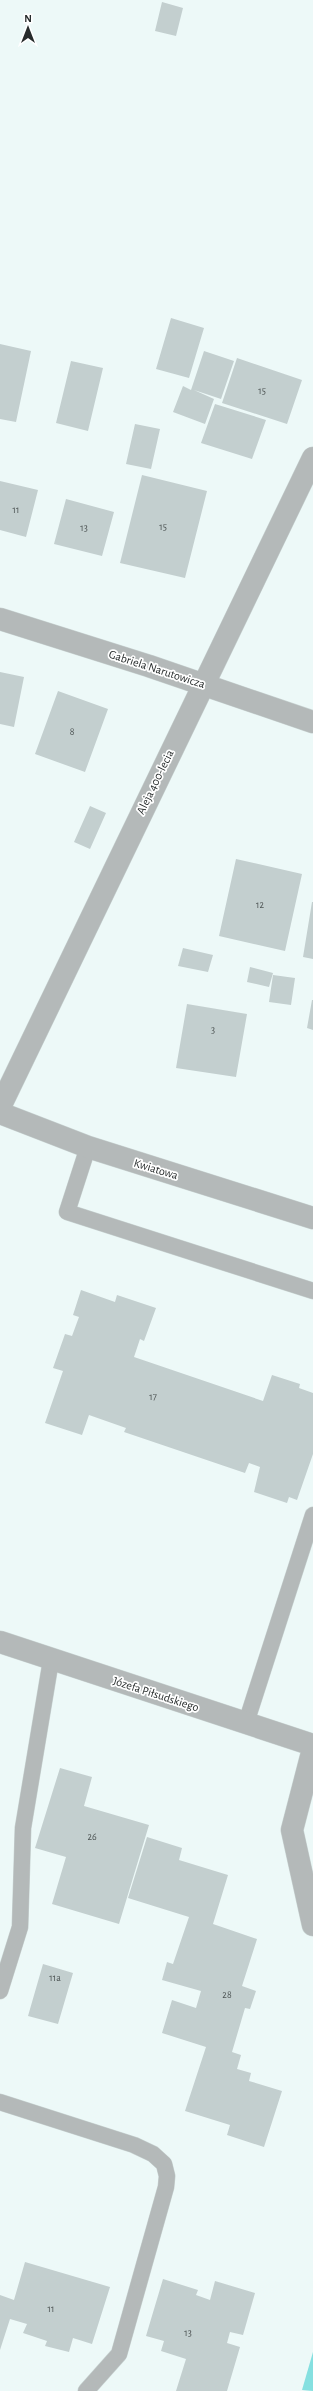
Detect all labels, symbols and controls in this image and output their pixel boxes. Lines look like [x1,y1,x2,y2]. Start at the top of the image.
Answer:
north arrow [8,8,48,48]
text: N [24,13,32,24]
house number: 15 [258,386,266,396]
house number: 11 [13,505,19,515]
house number: 15 [159,522,167,532]
house number: 13 [80,523,88,533]
street label: Gabriela Narutowicza [107,648,207,690]
house number: 8 [70,727,75,737]
street label: Aleja 400-lecia [134,748,177,816]
house number: 12 [256,900,264,910]
house number: 3 [211,1025,215,1035]
street label: Kwiatowa [132,1157,180,1182]
house number: 17 [149,1392,157,1402]
street label: Józefa Piłsudskiego [112,1674,201,1714]
house number: 26 [87,1832,97,1842]
house number: 11a [49,1973,61,1983]
house number: 28 [222,1990,232,2000]
house number: 11 [48,2304,54,2314]
house number: 13 [184,2328,192,2338]

